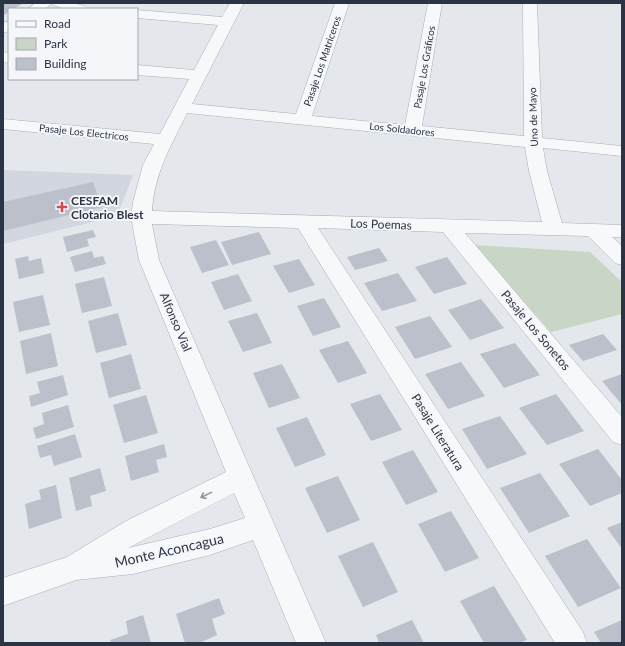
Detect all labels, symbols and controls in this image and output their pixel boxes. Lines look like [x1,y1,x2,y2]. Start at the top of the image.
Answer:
legend [8,8,138,80]
street label: Pasaje Los Matriceros [301,14,343,108]
text: Road [44,16,71,31]
street label: Pasaje Los Gráficos [411,25,437,109]
text: Park [44,36,68,51]
text: Building [44,56,87,71]
street label: Uno de Mayo [526,87,540,147]
street label: Los Soldadores [369,120,435,138]
street label: Pasaje Los Electricos [39,121,129,143]
place label: CESFAM Clotario Blest [71,193,144,222]
marker: CESFAM Clotario Blest [56,201,68,213]
street label: Los Poemas [350,215,412,233]
street label: Pasaje Los Sonetos [498,287,574,373]
street label: Alfonso Vial [157,290,195,354]
street label: Pasaje Literatura [408,391,468,473]
one-way arrow [200,492,212,499]
street label: Monte Aconcagua [113,529,225,571]

